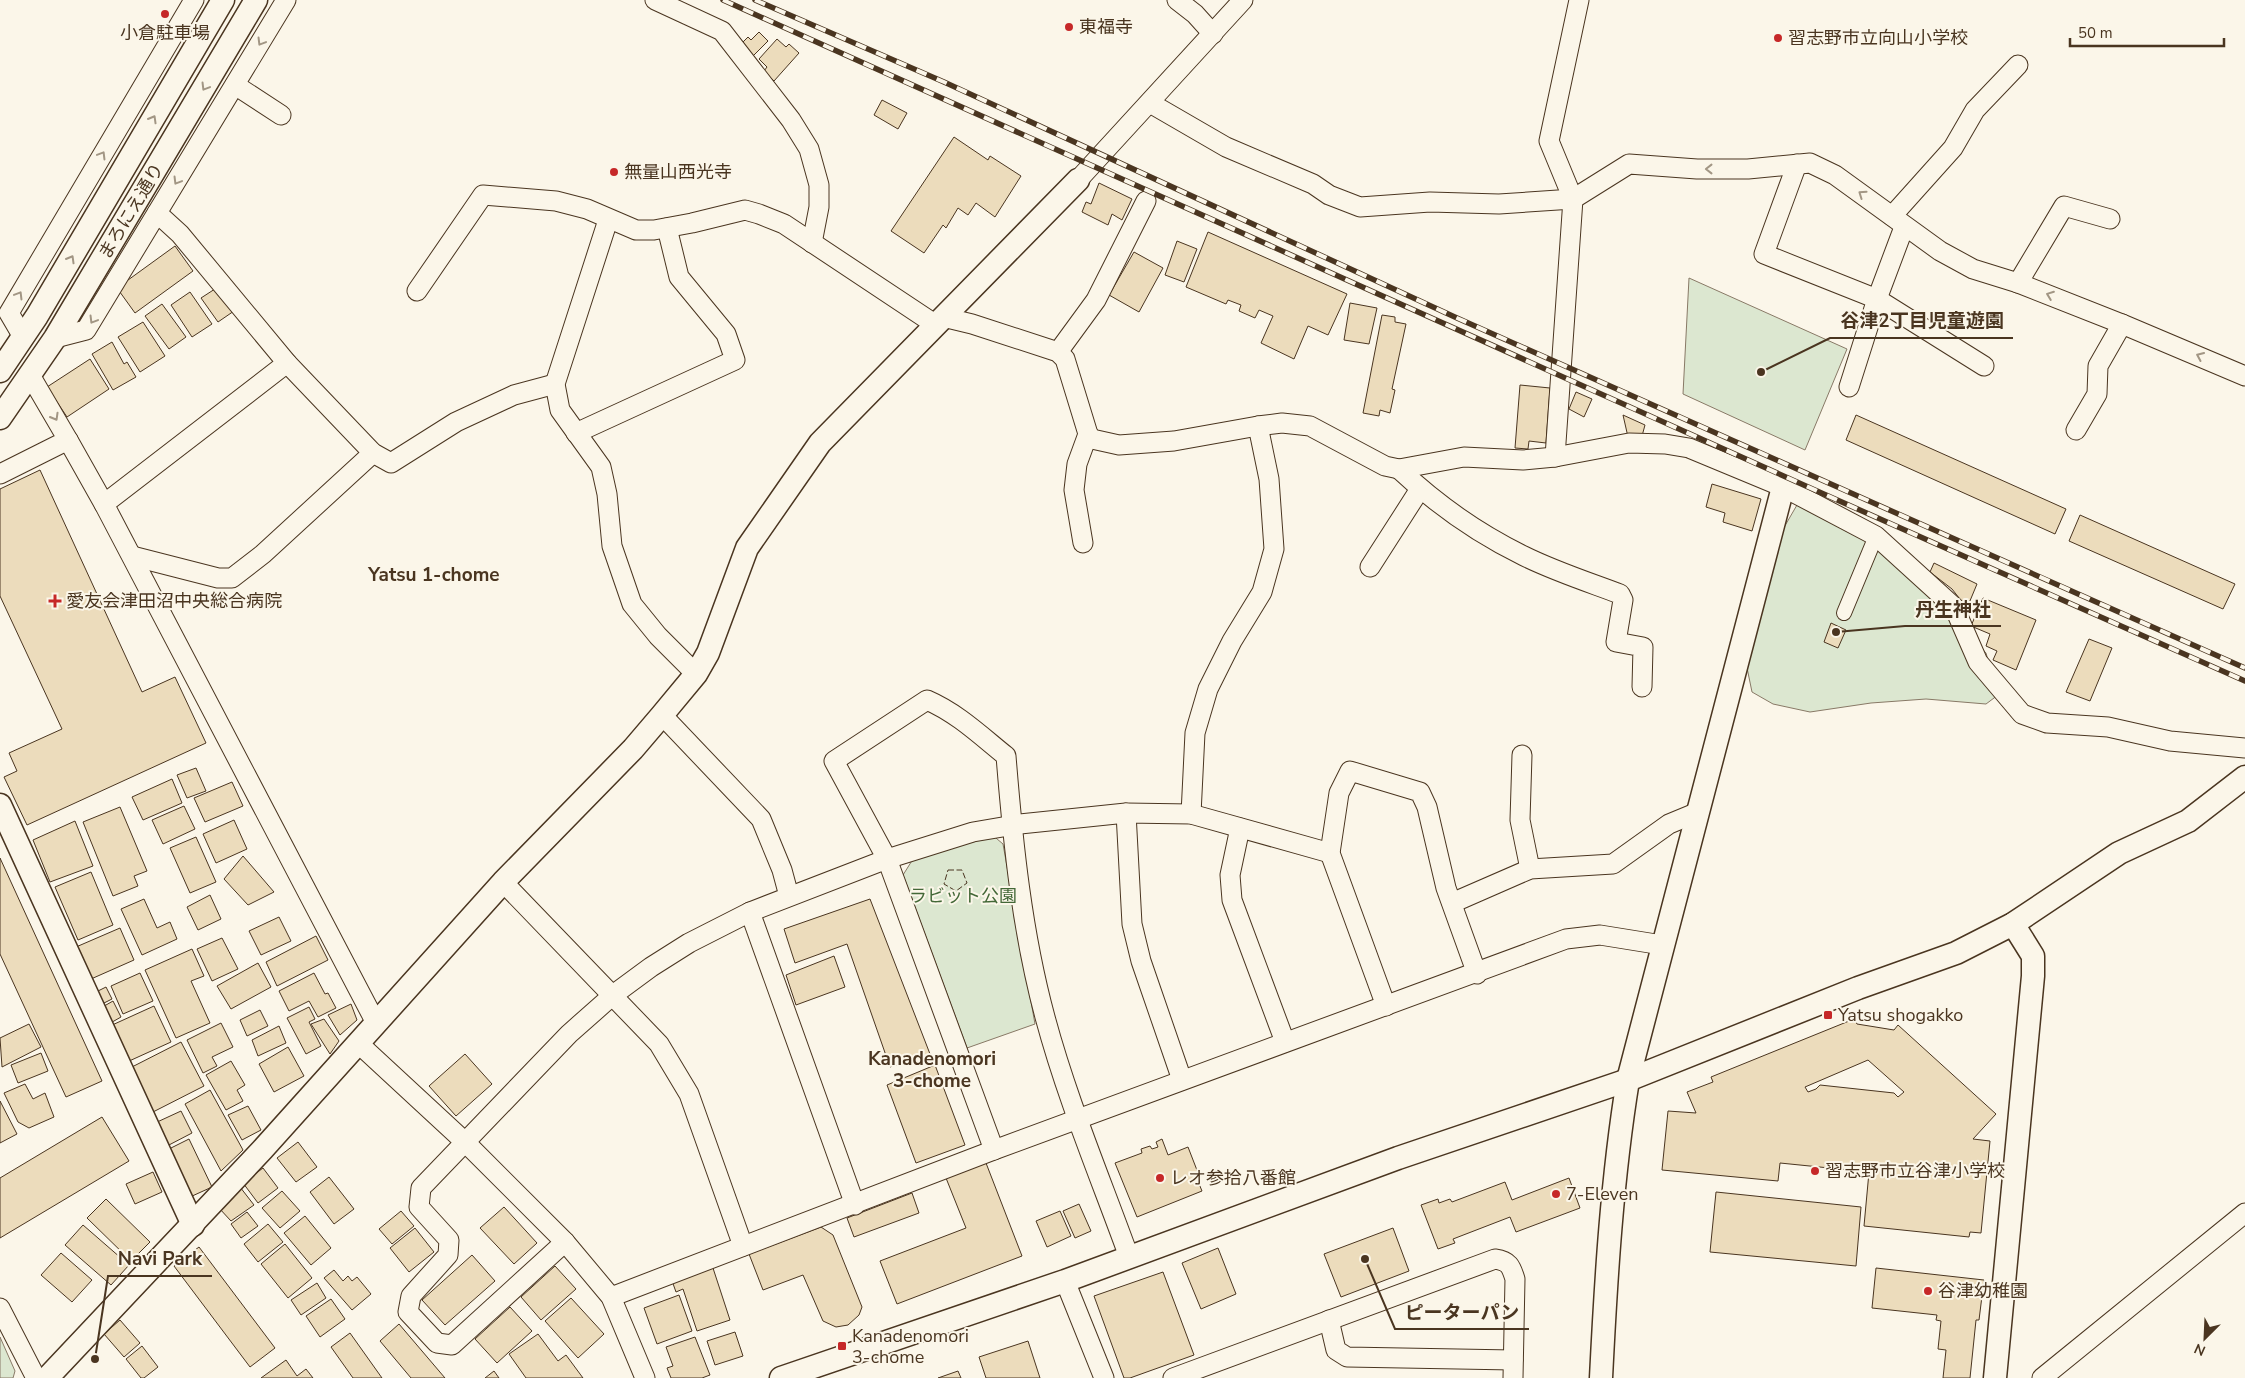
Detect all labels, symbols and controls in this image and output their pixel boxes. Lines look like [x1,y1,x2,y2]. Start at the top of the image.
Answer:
marker: 小倉駐車場 [159,8,171,20]
place label: 東福寺 [1079,15,1133,39]
scale bar [2070,15,2224,47]
place label: 小倉駐車場 [120,21,210,45]
marker: 東福寺 [1063,21,1075,33]
text: 50 m [2078,23,2113,43]
place label: 習志野市立向山小学校 [1788,26,1968,50]
marker: 習志野市立向山小学校 [1772,32,1784,44]
one-way arrow [257,36,267,45]
one-way arrow [201,82,211,91]
one-way arrow [146,115,156,124]
one-way arrow [96,152,106,161]
street label: まろにえ通り [93,159,169,263]
place label: 無量山西光寺 [624,160,732,184]
one-way arrow [1705,164,1712,174]
marker: 無量山西光寺 [608,166,620,178]
one-way arrow [173,175,183,184]
one-way arrow [1859,192,1868,200]
one-way arrow [64,256,74,265]
one-way arrow [2046,291,2055,302]
one-way arrow [13,292,23,301]
callout: 谷津2丁目児童遊園 [1830,304,2013,338]
text: 谷津2丁目児童遊園 [1840,308,2004,334]
one-way arrow [89,314,99,323]
one-way arrow [2196,352,2205,363]
one-way arrow [49,412,59,421]
district label: Yatsu 1-chome [367,562,500,588]
place label: 愛友会津田沼中央総合病院 [66,589,282,613]
callout: 丹生神社 [1905,592,2001,626]
marker: 愛友会津田沼中央総合病院 [48,594,62,608]
text: 丹生神社 [1915,597,1991,623]
park label: ラビット公園 [909,884,1017,908]
place label: Yatsu shogakko [1837,1003,1963,1027]
marker: Yatsu shogakko [1822,1009,1834,1021]
district label: Kanadenomori 3-chome [868,1046,996,1094]
place label: 習志野市立谷津小学校 [1825,1159,2005,1183]
marker: 習志野市立谷津小学校 [1809,1165,1821,1177]
place label: レオ参拾八番館 [1170,1166,1296,1190]
marker: レオ参拾八番館 [1154,1172,1166,1184]
place label: 7-Eleven [1566,1182,1639,1206]
marker: 7-Eleven [1550,1188,1562,1200]
callout: Navi Park [108,1242,212,1276]
text: Navi Park [118,1246,203,1272]
place label: 谷津幼稚園 [1938,1279,2028,1303]
marker: 谷津幼稚園 [1922,1285,1934,1297]
callout: ピーターパン [1395,1295,1529,1329]
text: ピーターパン [1405,1300,1519,1326]
north arrow [2180,1313,2230,1363]
place label: Kanadenomori 3-chome [852,1324,969,1369]
text: N [2191,1339,2209,1360]
marker: Kanadenomori 3-chome [836,1340,848,1352]

